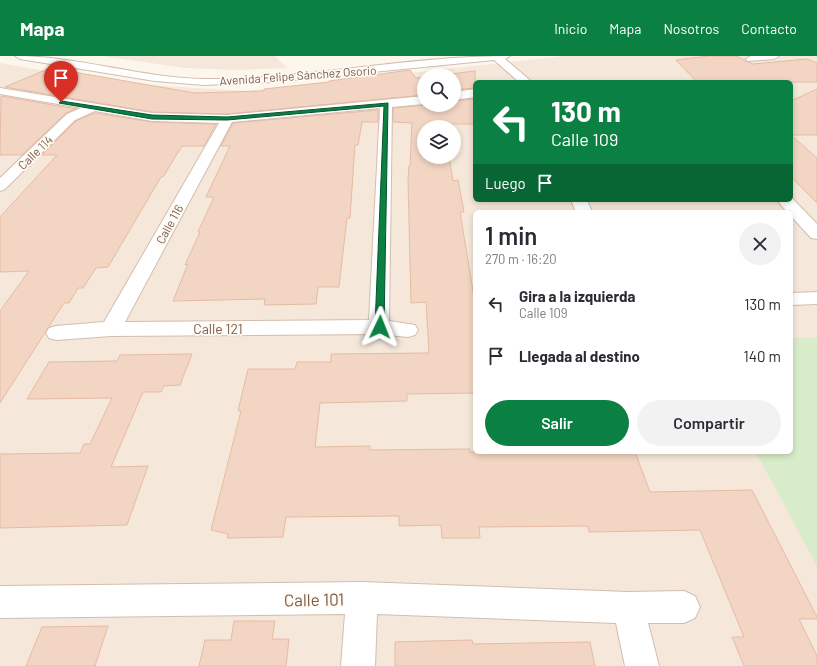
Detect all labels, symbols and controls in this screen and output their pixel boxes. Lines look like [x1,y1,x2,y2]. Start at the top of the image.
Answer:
text: Mapa [20,17,64,40]
text: Inicio [554,20,587,37]
text: Mapa [609,20,641,37]
text: Nosotros [663,20,719,37]
text: Contacto [741,20,797,37]
pin [44,61,78,102]
street label: Avenida Felipe Sánchez Osorio [219,63,377,87]
icon: arrive [50,67,72,89]
map controls [417,68,461,164]
button: search [417,68,461,112]
text: 130 m [551,94,621,128]
icon: left [485,96,537,148]
button: layers [417,120,461,164]
text: Calle 109 [551,128,618,150]
street label: Calle 114 [15,132,55,172]
icon: arrive [534,172,556,194]
text: Luego [485,174,526,192]
street label: Calle 116 [153,202,185,246]
text: 1 min [485,221,537,250]
button: close [739,223,781,265]
text: 270 m · 16:20 [485,251,557,267]
text: Gira a la izquierda [519,287,635,305]
icon: left [485,293,507,315]
text: 130 m [744,295,781,313]
text: Calle 109 [519,305,568,321]
position arrow [359,306,401,348]
street label: Calle 121 [193,320,243,337]
icon: arrive [485,345,507,367]
text: Llegada al destino [519,347,640,365]
text: 140 m [744,347,781,365]
button: Salir [485,400,629,446]
button: Compartir [637,400,781,446]
street label: Calle 101 [284,588,344,610]

